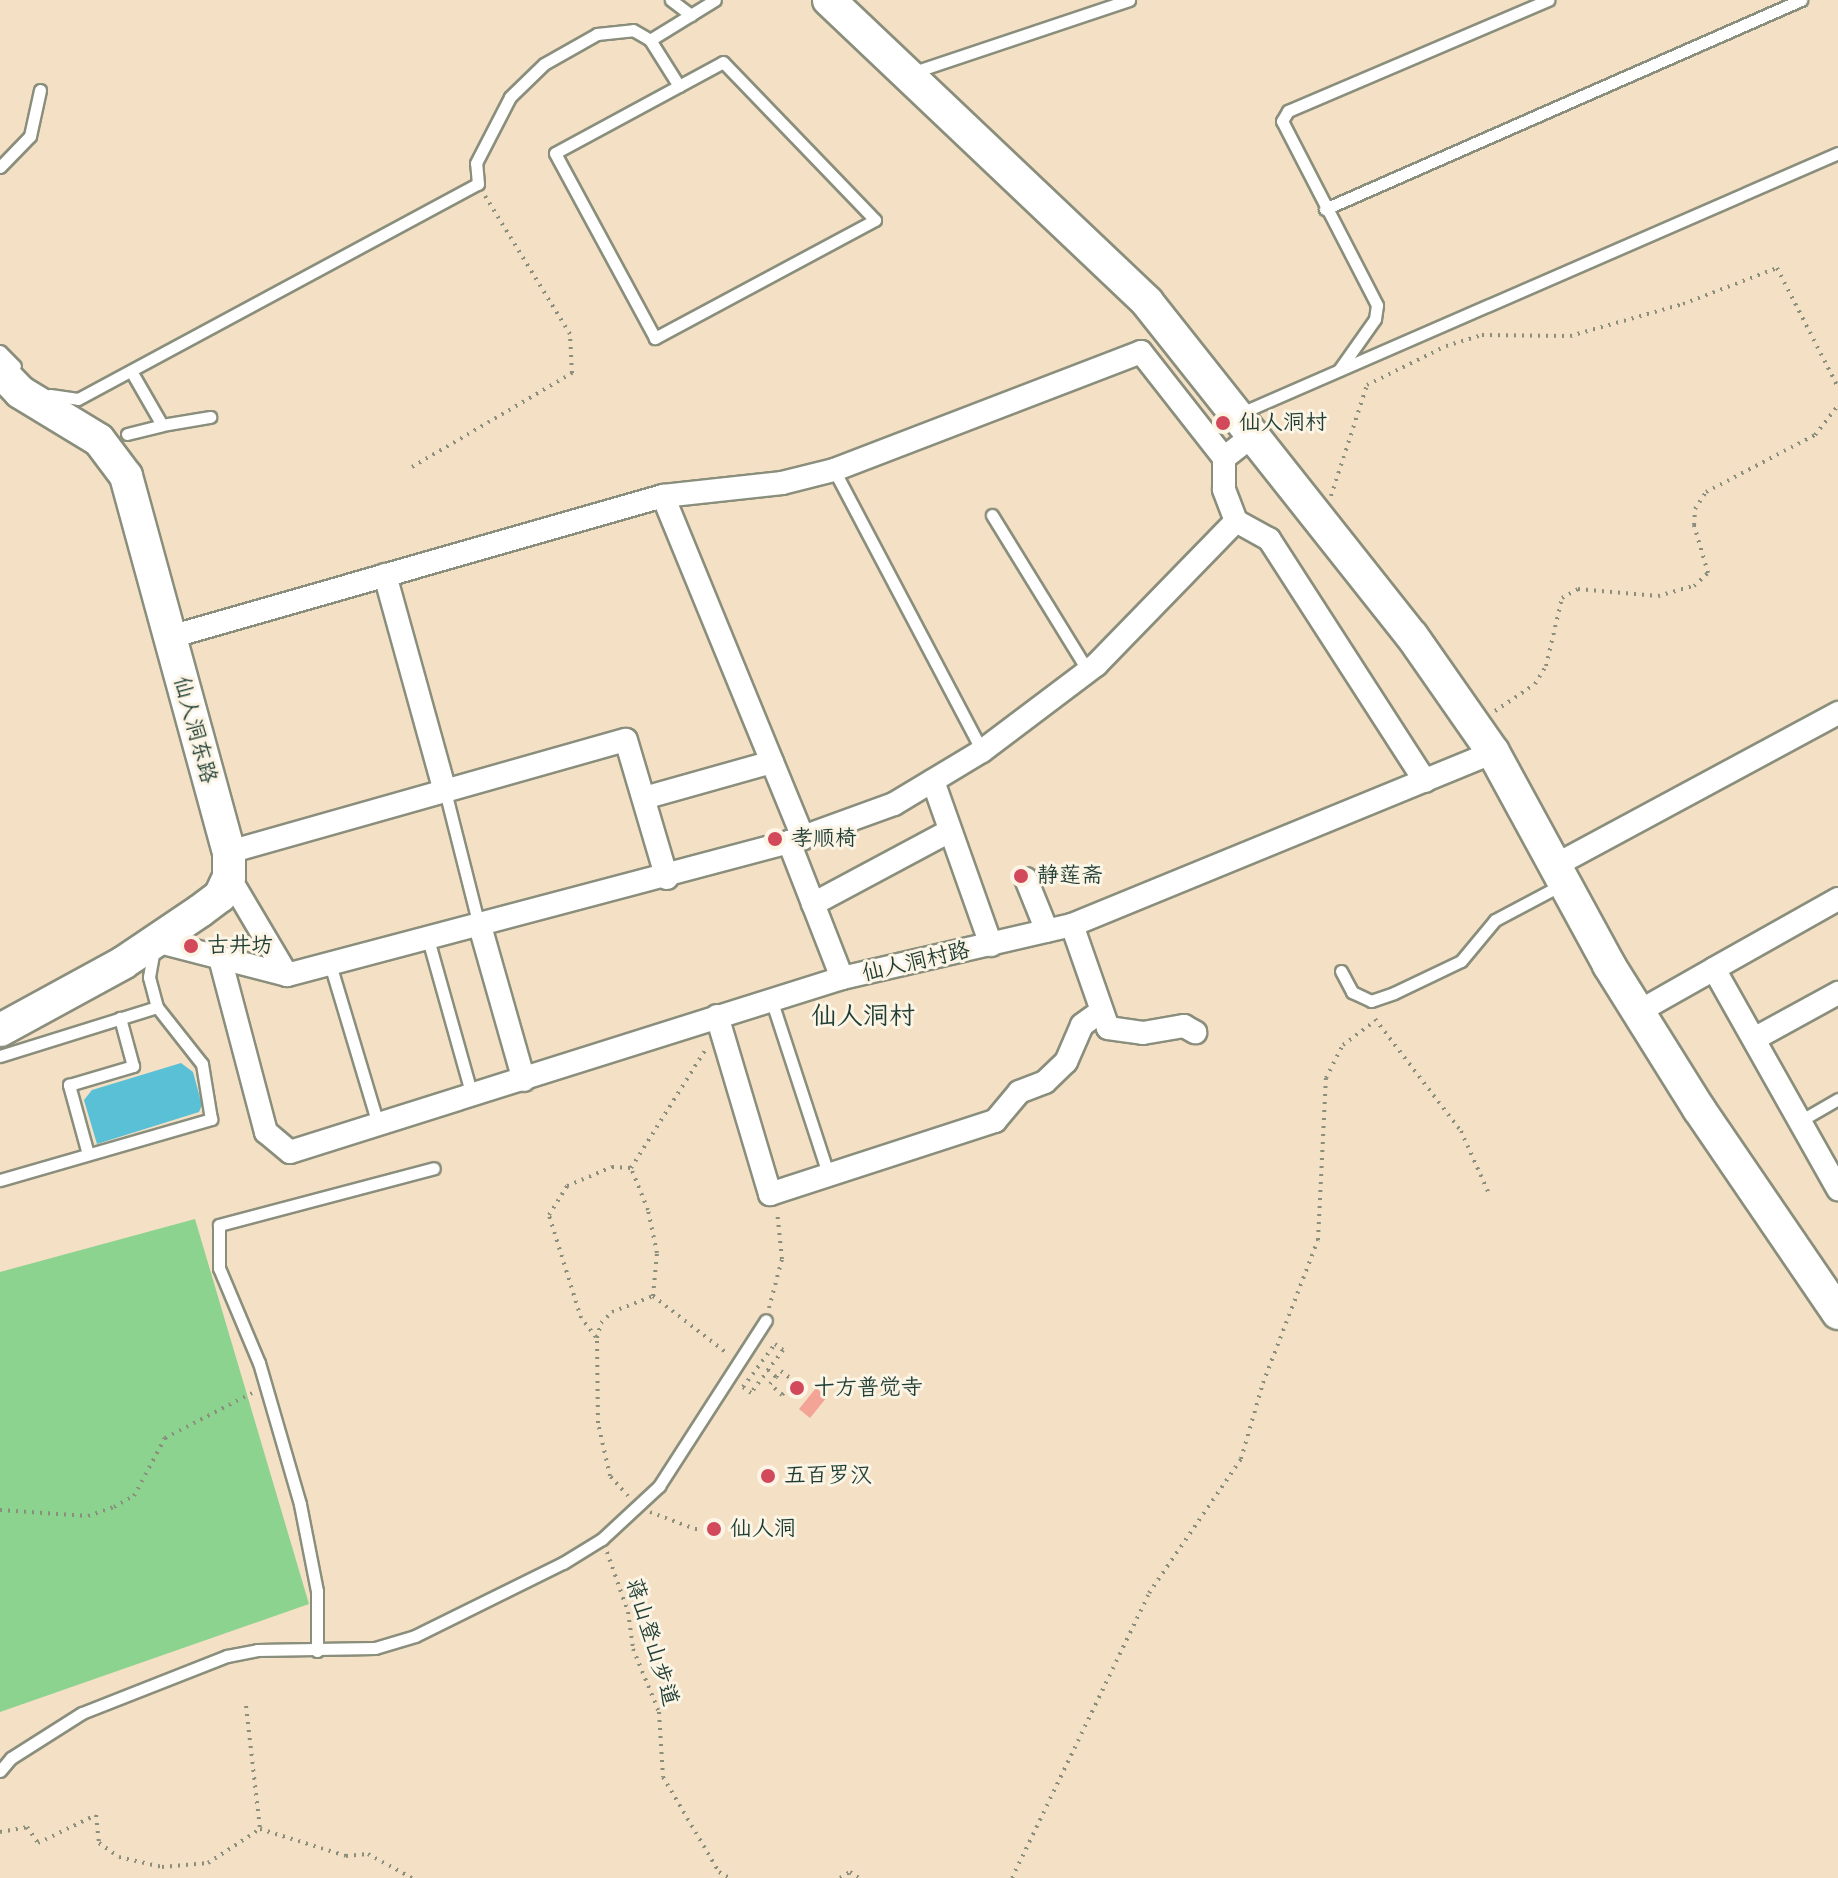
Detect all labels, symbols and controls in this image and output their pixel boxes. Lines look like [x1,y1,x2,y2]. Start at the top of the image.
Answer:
place label: 仙人洞村 [1239,410,1327,436]
marker: 仙人洞村 [1214,414,1232,432]
street label: 仙人洞东路 [168,673,222,787]
place label: 孝顺椅 [791,826,857,852]
marker: 孝顺椅 [766,830,784,848]
place label: 静莲斋 [1037,863,1103,889]
marker: 静莲斋 [1012,867,1030,885]
place label: 古井坊 [207,933,273,959]
marker: 古井坊 [182,937,200,955]
street label: 仙人洞村路 [859,937,973,987]
district label: 仙人洞村 [811,1001,915,1033]
place label: 十方普觉寺 [813,1375,923,1401]
marker: 十方普觉寺 [788,1379,806,1397]
place label: 五百罗汉 [784,1463,872,1489]
marker: 五百罗汉 [759,1467,777,1485]
place label: 仙人洞 [730,1516,796,1542]
marker: 仙人洞 [705,1520,723,1538]
street label: 蒋山登山步道 [620,1575,684,1709]

